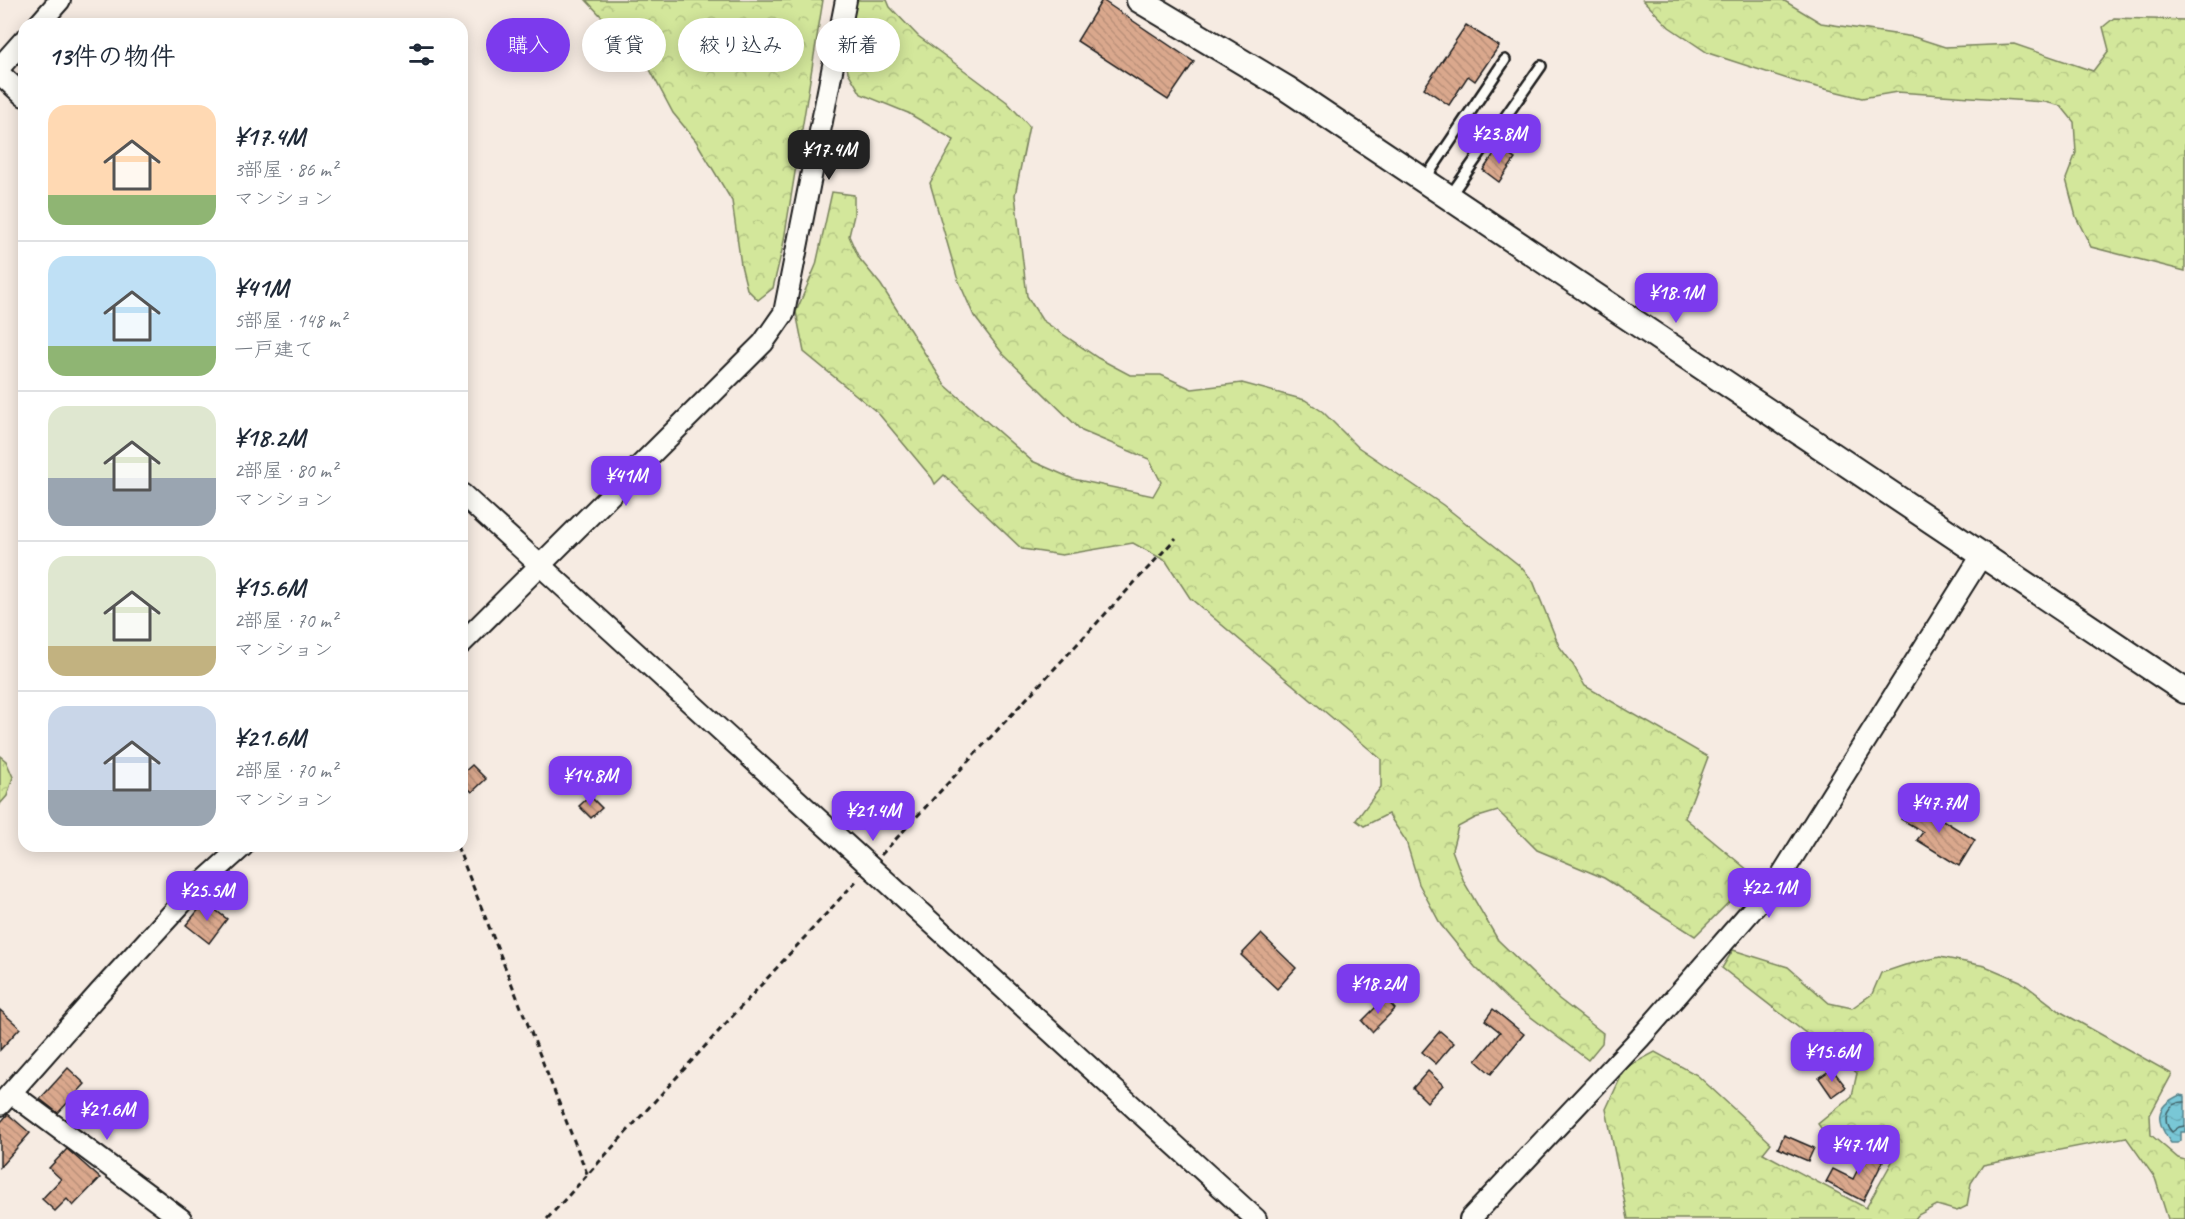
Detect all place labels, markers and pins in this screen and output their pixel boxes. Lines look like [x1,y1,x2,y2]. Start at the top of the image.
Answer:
pin: ¥23.8M [1450,114,1548,165]
pin: ¥17.4M [780,130,878,181]
pin: ¥18.1M [1627,273,1725,324]
pin: ¥41M [590,456,662,507]
pin: ¥14.8M [541,756,639,807]
pin: ¥47.7M [1890,783,1988,834]
pin: ¥21.4M [824,791,922,842]
pin: ¥22.1M [1720,868,1818,919]
pin: ¥25.5M [158,871,256,922]
pin: ¥18.2M [1329,964,1427,1015]
pin: ¥15.6M [1783,1032,1881,1083]
pin: ¥21.6M [58,1090,156,1141]
pin: ¥47.1M [1810,1125,1908,1176]

